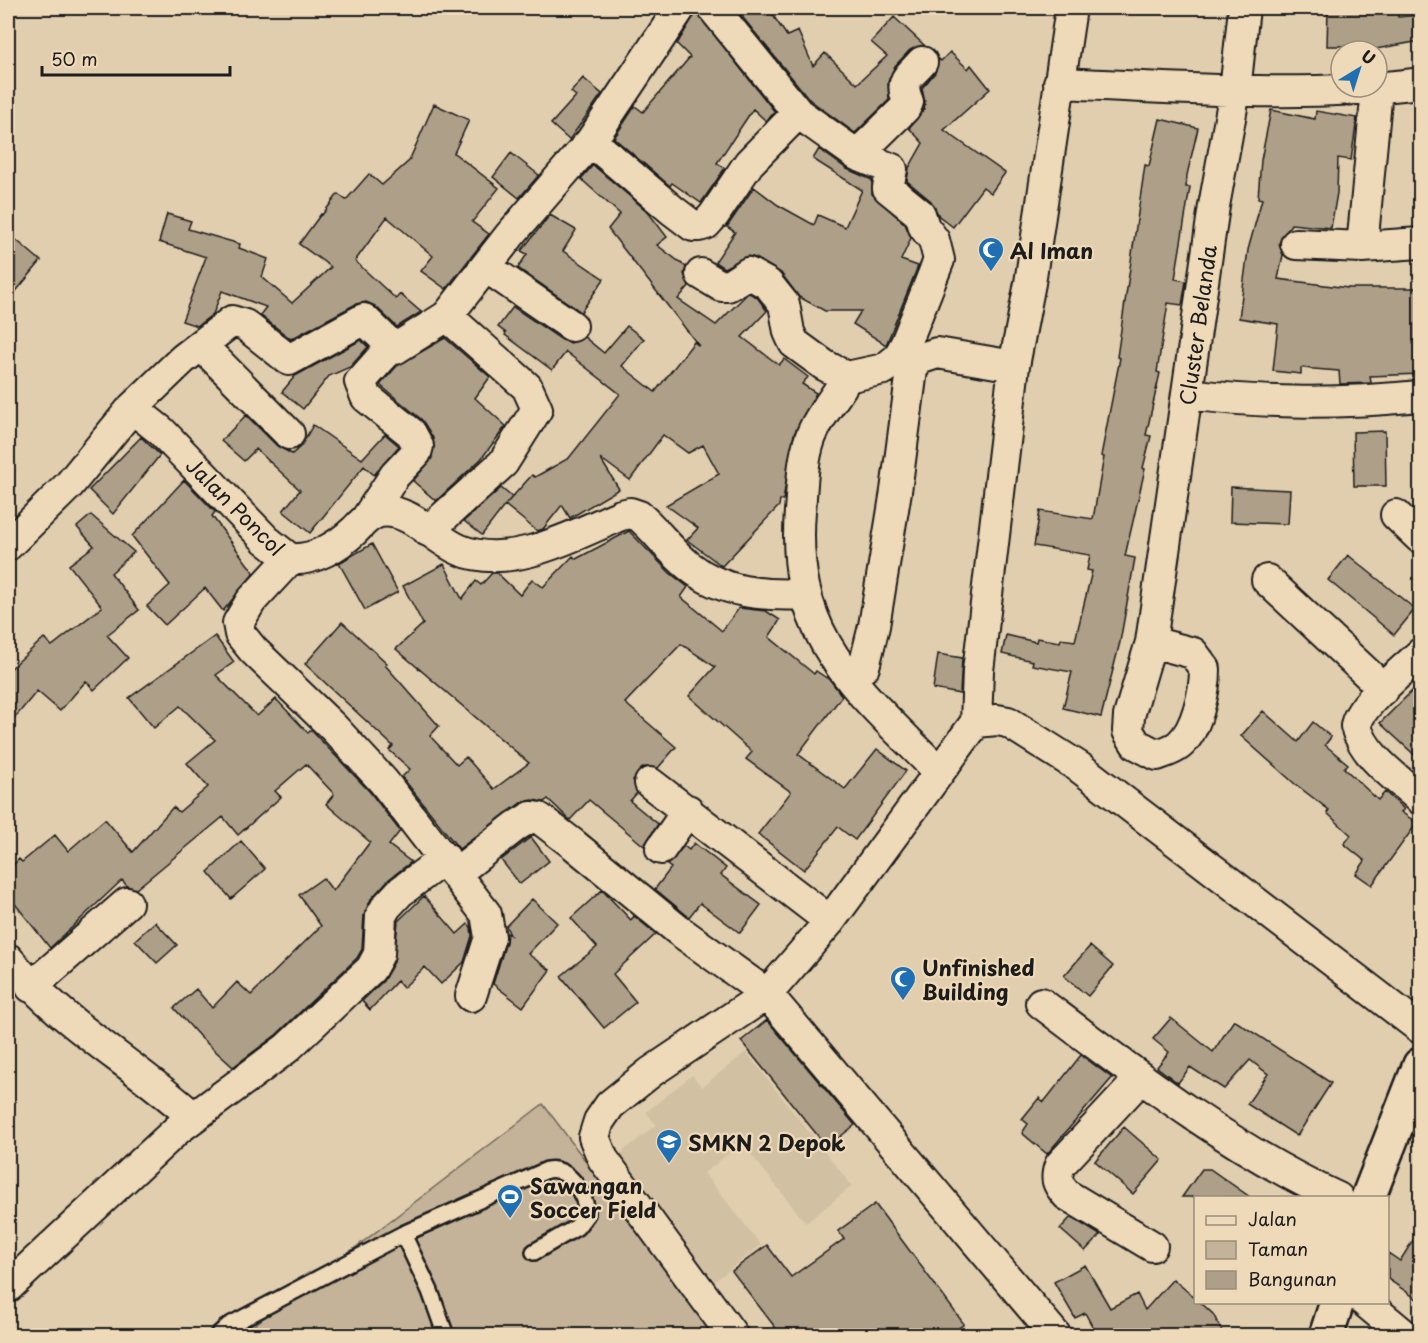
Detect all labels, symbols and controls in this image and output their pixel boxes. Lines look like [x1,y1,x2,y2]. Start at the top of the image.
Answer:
scale bar [42,39,230,77]
north arrow [1329,39,1389,99]
text: U [1357,43,1381,70]
text: 50 m [51,45,98,72]
place label: Al Iman [1010,234,1093,266]
mosque icon: Al Iman [976,235,1006,273]
street label: Cluster Belanda [1170,243,1224,407]
street label: Jalan Poncol [179,449,293,563]
place label: Unfinished Building [922,951,1035,1007]
mosque icon: Unfinished Building [888,964,918,1002]
place label: SMKN 2 Depok [688,1126,846,1158]
school or university icon: SMKN 2 Depok [654,1127,684,1165]
place label: Sawangan Soccer Field [530,1169,656,1225]
sports icon: Sawangan Soccer Field [495,1182,525,1220]
legend [1194,1196,1389,1304]
text: Jalan [1248,1205,1297,1232]
text: Taman [1248,1235,1308,1262]
text: Bangunan [1248,1265,1337,1292]

